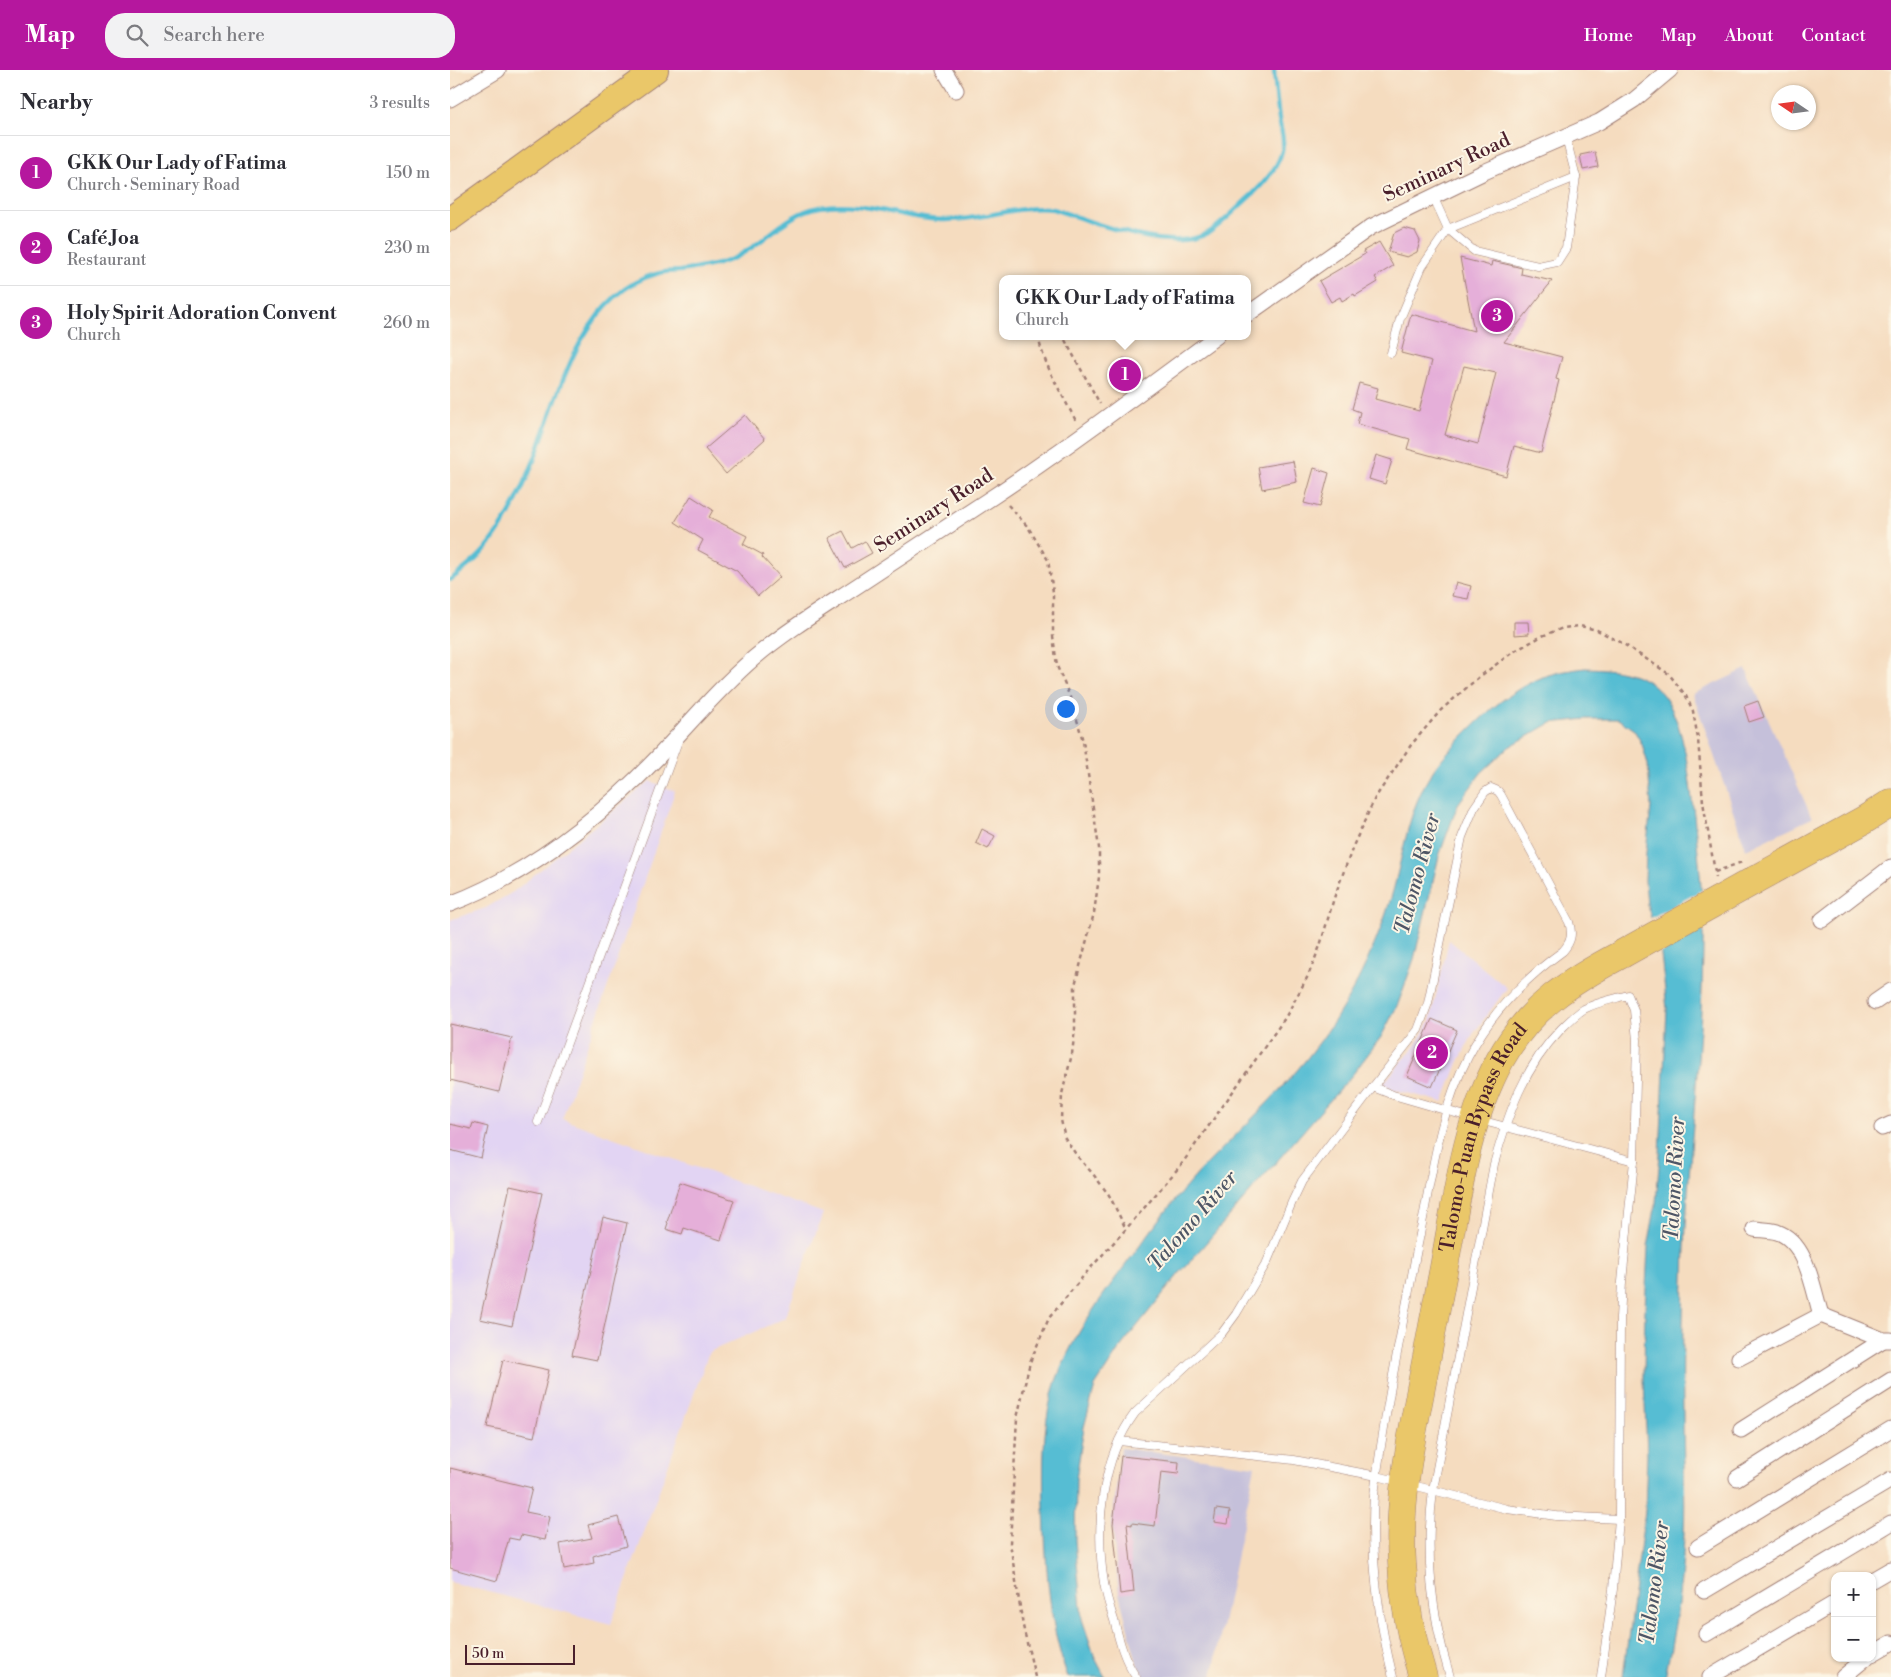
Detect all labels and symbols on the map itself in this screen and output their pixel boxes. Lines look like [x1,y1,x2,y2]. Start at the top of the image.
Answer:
north arrow [1771,85,1816,130]
street label: Seminary Road [1379,127,1515,208]
pin: 3 [1481,297,1513,335]
pin: 1 [1109,356,1141,394]
street label: Seminary Road [870,463,999,559]
your location [1053,696,1079,722]
water label: Talomo River [1389,809,1447,938]
street label: Talomo-Puan Bypass Road [1434,1017,1533,1254]
pin: 2 [1416,1034,1448,1072]
water label: Talomo River [1659,1115,1691,1242]
water label: Talomo River [1142,1165,1244,1277]
water label: Talomo River [1635,1519,1676,1646]
scale bar [465,1642,575,1665]

